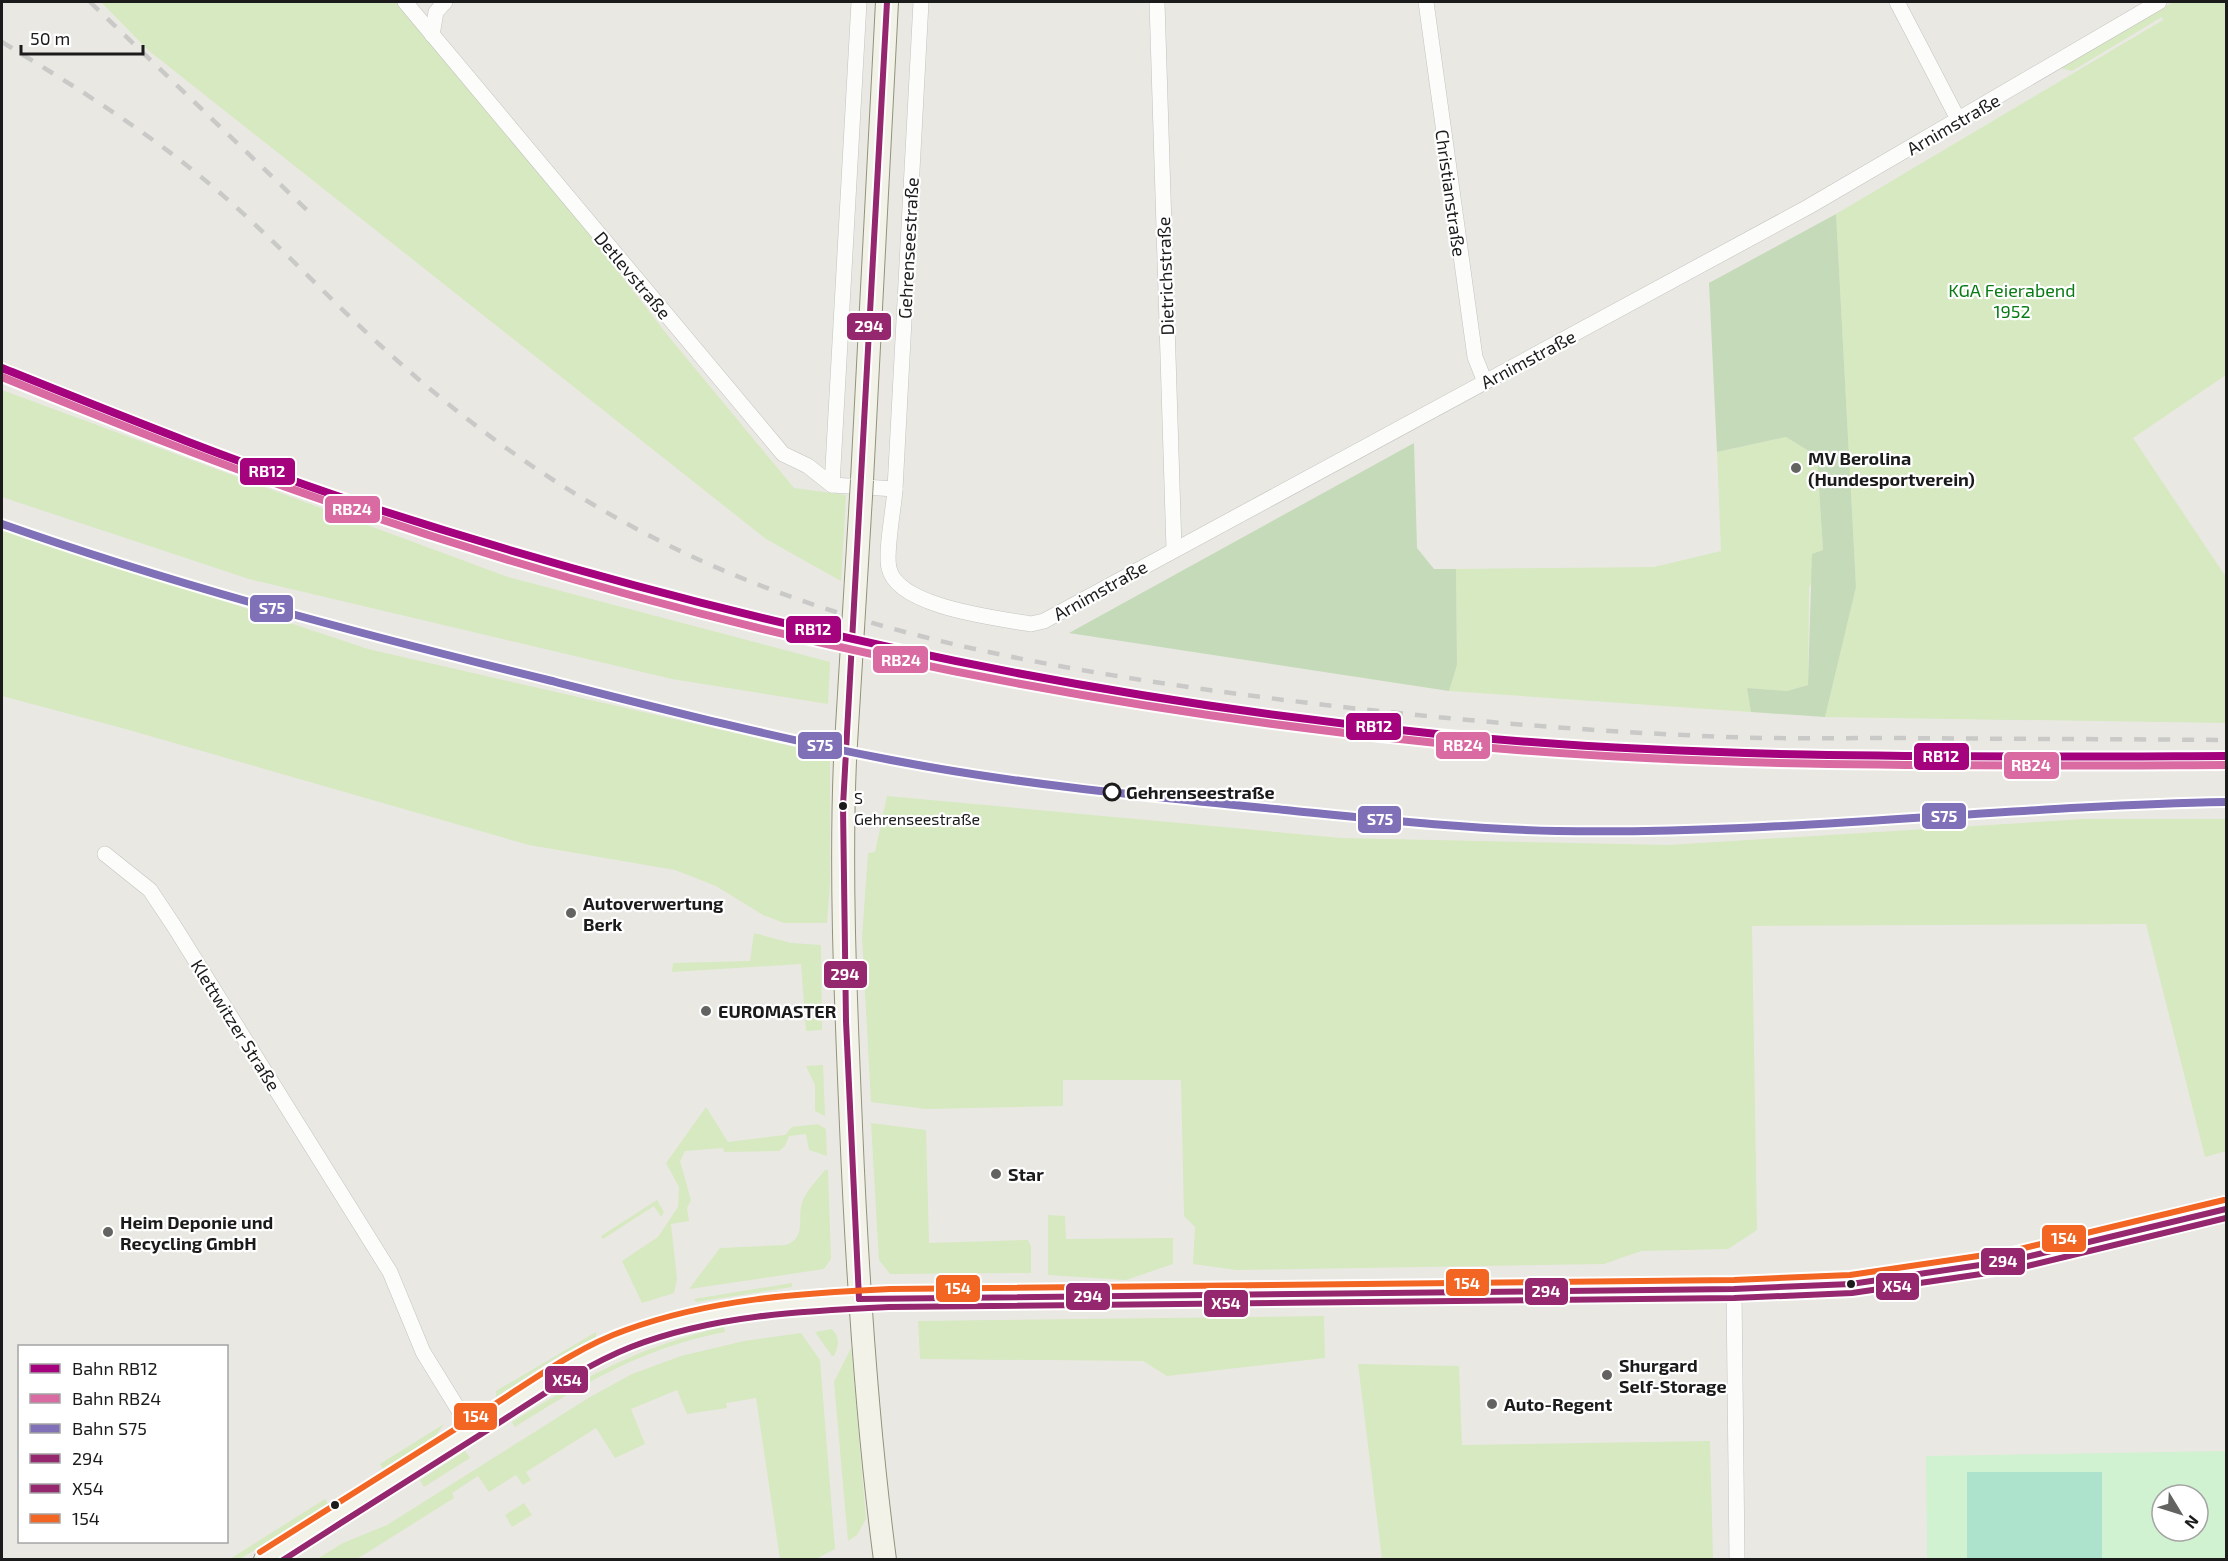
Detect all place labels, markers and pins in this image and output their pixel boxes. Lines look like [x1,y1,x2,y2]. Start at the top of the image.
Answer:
place label: MV Berolina (Hundesportverein) [1808,447,1975,490]
marker: MV Berolina (Hundesportverein) [1789,461,1803,475]
place label: Gehrenseestraße [1126,781,1275,803]
marker: Gehrenseestraße [1103,783,1121,801]
place label: S Gehrenseestraße [854,788,980,828]
marker: S Gehrenseestraße [837,800,849,812]
place label: Autoverwertung Berk [583,892,724,935]
marker: Autoverwertung Berk [564,906,578,920]
place label: EUROMASTER [718,1000,837,1022]
marker: EUROMASTER [699,1004,713,1018]
place label: Star [1008,1163,1044,1185]
marker: Star [989,1167,1003,1181]
place label: Heim Deponie und Recycling GmbH [120,1211,273,1254]
marker: Heim Deponie und Recycling GmbH [101,1225,115,1239]
unlabelled marker [1845,1278,1857,1290]
place label: Shurgard Self-Storage [1619,1354,1727,1397]
marker: Shurgard Self-Storage [1600,1368,1614,1382]
place label: Auto-Regent [1504,1393,1613,1415]
marker: Auto-Regent [1485,1397,1499,1411]
unlabelled marker [329,1499,341,1511]

